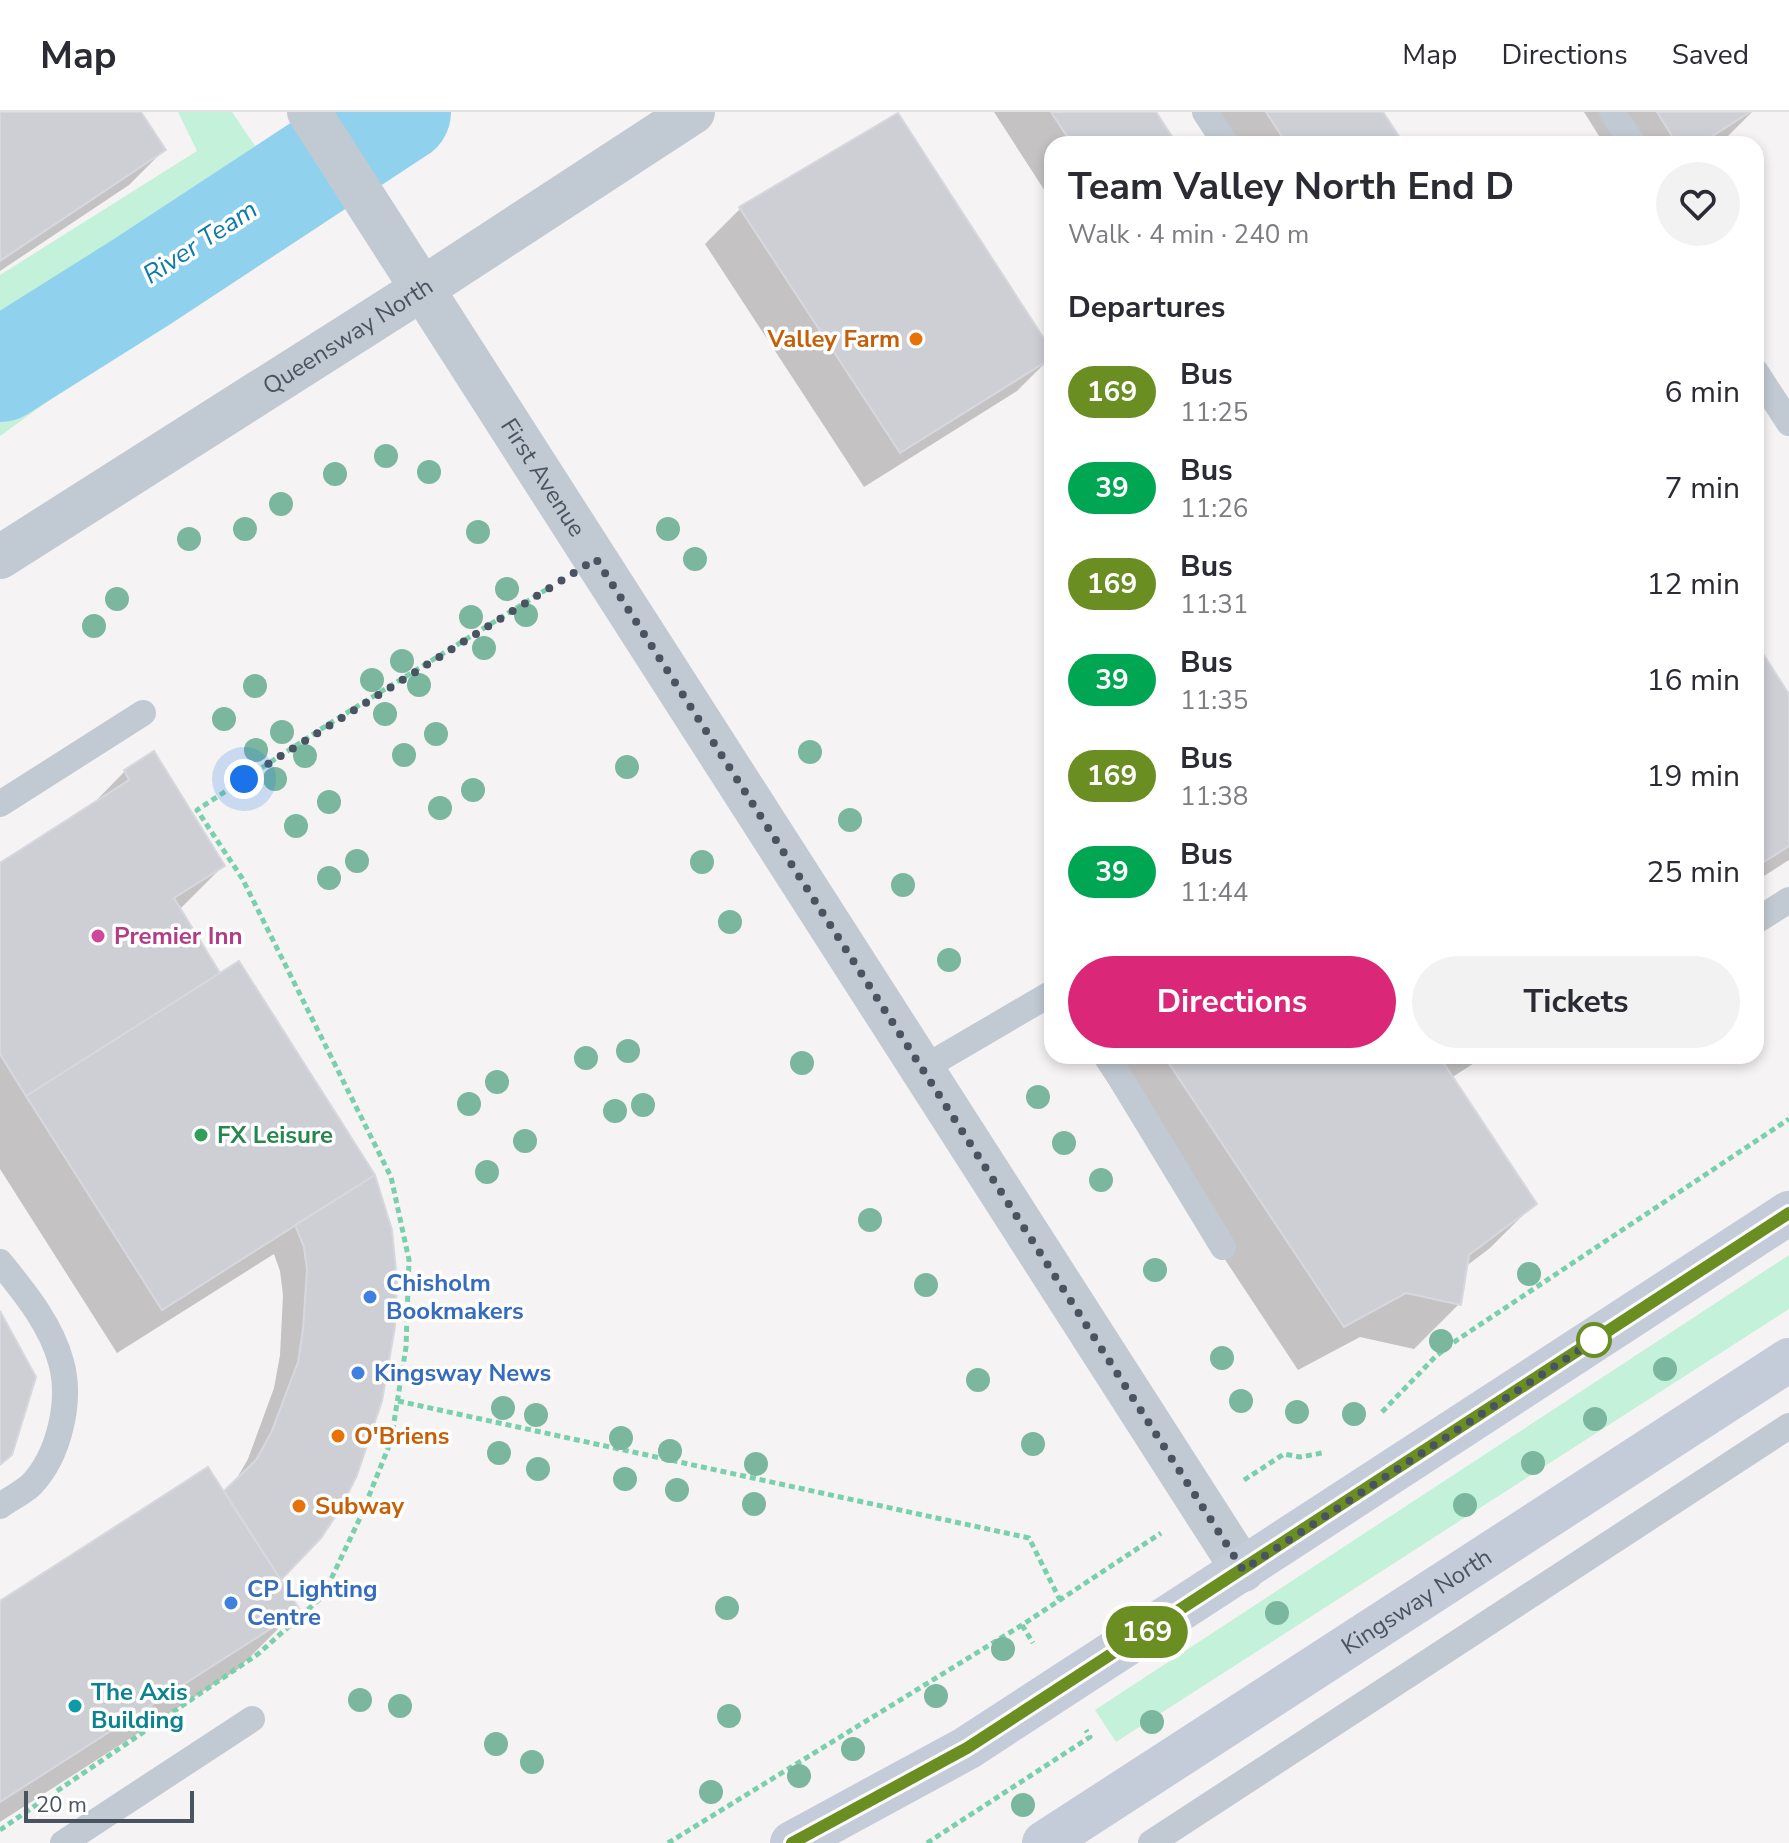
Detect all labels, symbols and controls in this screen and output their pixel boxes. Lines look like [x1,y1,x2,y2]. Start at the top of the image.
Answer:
text: Map [40,30,117,81]
text: Map [1402,36,1457,74]
text: Directions [1501,36,1628,74]
text: Saved [1672,36,1749,74]
text: Team Valley North End D [1068,161,1514,212]
button: heart [1656,162,1740,246]
water label: River Team [136,192,264,292]
text: Walk · 4 min · 240 m [1068,217,1309,252]
street label: Queensway North [257,270,439,402]
text: Departures [1068,287,1225,328]
place label: Valley Farm [766,323,900,355]
marker: Valley Farm [907,330,925,348]
text: Bus [1180,354,1233,395]
text: 6 min [1665,372,1740,413]
text: 169 [1087,373,1137,411]
text: 11:25 [1180,395,1248,430]
street label: First Avenue [493,412,593,543]
text: Bus [1180,450,1233,491]
text: 7 min [1665,468,1740,509]
text: 39 [1095,469,1129,507]
text: 11:26 [1180,491,1248,526]
text: Bus [1180,546,1233,587]
text: 12 min [1647,564,1740,605]
text: 169 [1087,565,1137,603]
text: 11:31 [1180,587,1248,622]
text: Bus [1180,642,1233,683]
text: 16 min [1647,660,1740,701]
text: 39 [1095,661,1129,699]
text: 11:35 [1180,683,1248,718]
text: Bus [1180,738,1233,779]
text: 19 min [1647,756,1740,797]
text: 169 [1087,757,1137,795]
your location [224,759,264,799]
text: 11:38 [1180,779,1248,814]
text: Bus [1180,834,1233,875]
text: 25 min [1647,852,1740,893]
text: 39 [1095,853,1129,891]
text: 11:44 [1180,875,1248,910]
place label: Premier Inn [114,920,243,952]
marker: Premier Inn [89,927,107,945]
button: Directions [1068,956,1396,1048]
button: Tickets [1412,956,1740,1048]
place label: FX Leisure [217,1119,333,1151]
marker: FX Leisure [192,1126,210,1144]
place label: Chisholm Bookmakers [386,1267,524,1327]
marker: Chisholm Bookmakers [361,1288,379,1306]
unlabelled marker [1577,1323,1611,1357]
place label: Kingsway News [374,1357,551,1389]
marker: Kingsway News [349,1364,367,1382]
place label: O'Briens [354,1420,449,1452]
marker: O'Briens [329,1427,347,1445]
place label: Subway [315,1490,404,1522]
marker: Subway [290,1497,308,1515]
street label: Kingsway North [1335,1541,1498,1662]
place label: CP Lighting Centre [247,1573,377,1633]
marker: CP Lighting Centre [222,1594,240,1612]
line badge: 169 [1101,1606,1193,1658]
text: 169 [1122,1613,1172,1651]
place label: The Axis Building [91,1676,188,1736]
marker: The Axis Building [66,1697,84,1715]
scale bar [24,1787,194,1823]
text: 20 m [36,1790,87,1820]

